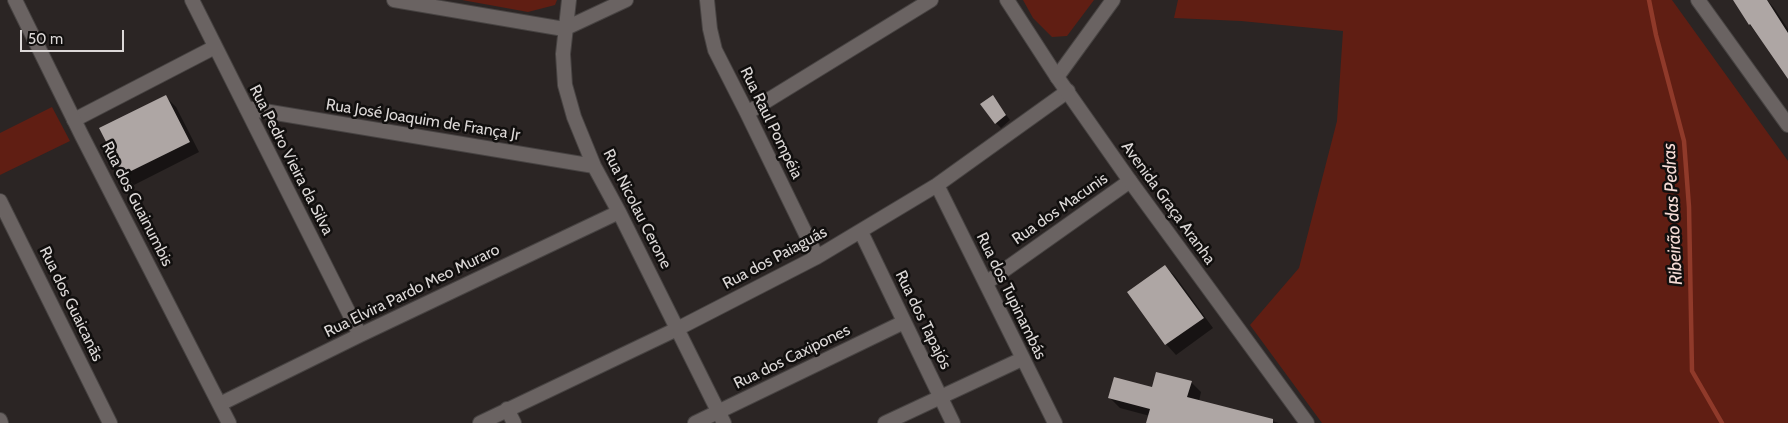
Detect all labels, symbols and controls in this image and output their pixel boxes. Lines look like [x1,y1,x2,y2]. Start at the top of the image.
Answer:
scale bar [22,20,126,52]
text: 50 m [28,30,63,48]
street label: Rua Raul Pompéia [736,64,806,182]
street label: Rua Pedro Vieira da Silva [245,82,337,238]
street label: Rua José Joaquim de França Jr [325,95,521,145]
street label: Rua dos Guainumbis [97,138,177,270]
street label: Avenida Graça Aranha [1117,138,1219,268]
water label: Ribeirão das Pedras [1658,142,1688,286]
street label: Rua Nicolau Cerone [599,146,675,272]
street label: Rua dos Macunis [1009,169,1111,249]
street label: Rua dos Paiaguás [720,222,830,294]
street label: Rua dos Tupinambás [972,229,1050,363]
street label: Rua Elvira Pardo Meo Muraro [321,240,503,342]
street label: Rua dos Guaicanãs [35,243,107,365]
street label: Rua dos Tapajós [891,267,955,373]
street label: Rua dos Caxipones [731,321,853,393]

